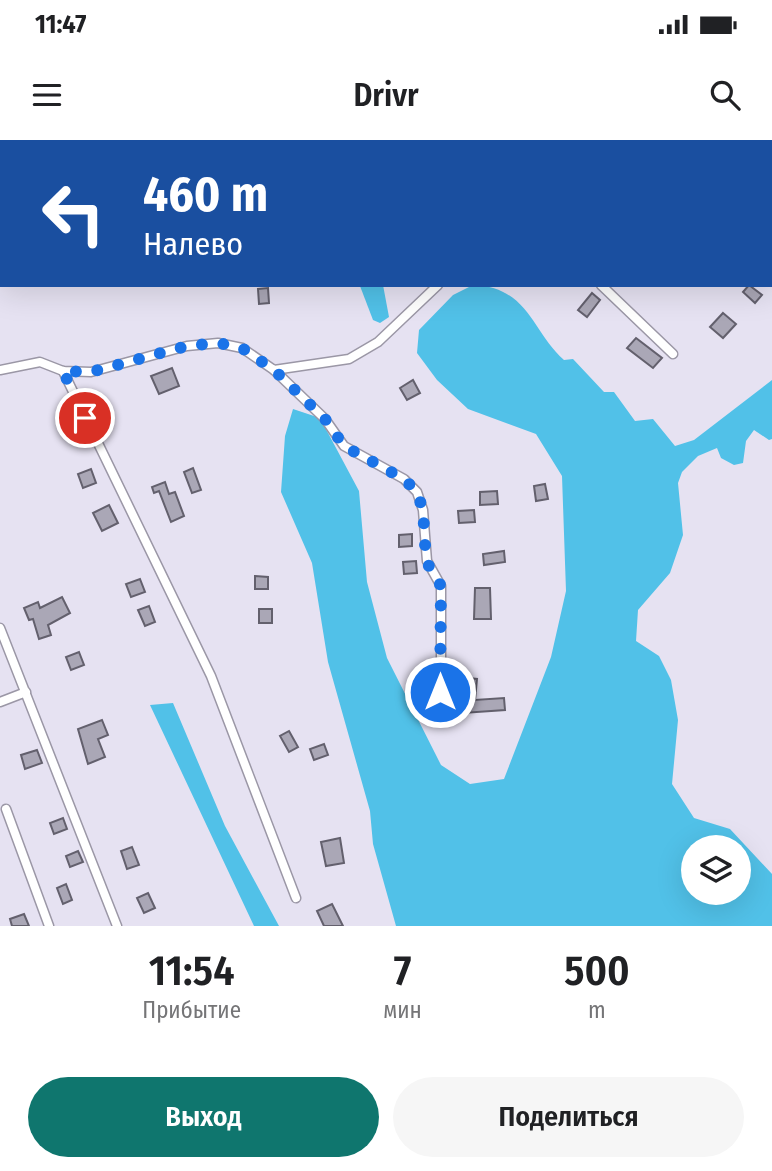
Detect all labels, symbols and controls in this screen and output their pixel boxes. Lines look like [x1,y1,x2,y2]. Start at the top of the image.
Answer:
text: 11:47 [35,9,86,40]
icon: menu [28,76,66,114]
text: Drivr [353,76,419,114]
icon: search [706,76,744,114]
text: 460 m [143,165,268,224]
icon: left [28,168,119,259]
text: Налево [143,225,243,263]
pin [55,388,115,448]
icon: arrive [66,399,104,437]
position arrow [403,655,477,729]
map controls [681,835,751,905]
button: layers [681,835,751,905]
text: 11:54 [149,946,234,996]
text: 7 [394,946,411,996]
text: 500 [564,946,630,996]
text: Прибытие [142,996,241,1024]
text: мин [383,996,422,1024]
text: m [588,996,606,1024]
button: Выход [28,1077,379,1157]
button: Поделиться [393,1077,744,1157]

